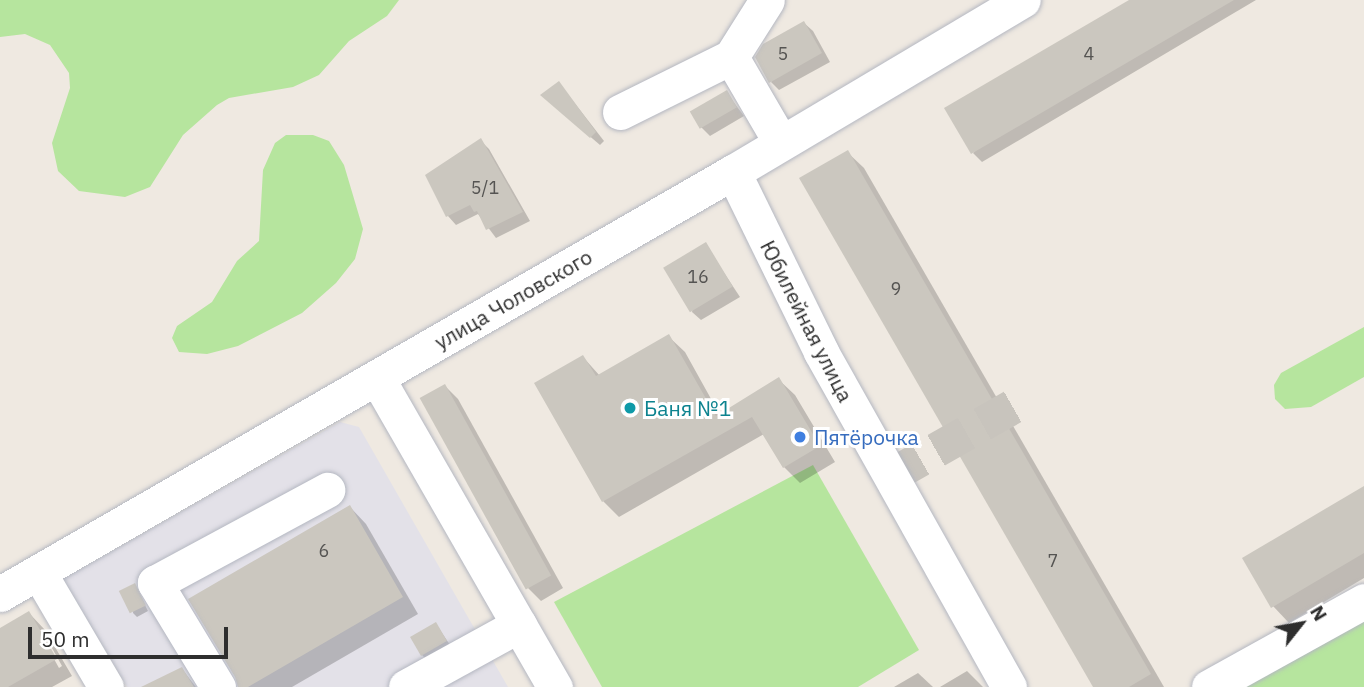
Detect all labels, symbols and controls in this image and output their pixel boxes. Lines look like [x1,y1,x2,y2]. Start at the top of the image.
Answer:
house number: 5 [778,43,788,65]
house number: 4 [1084,43,1094,65]
house number: 5/1 [471,177,499,199]
street label: Юбилейная улица [755,236,859,406]
street label: улица Чоловского [430,244,596,354]
house number: 16 [687,266,709,288]
house number: 9 [891,278,901,300]
place label: Баня №1 [644,395,731,421]
marker: Баня №1 [622,400,638,416]
place label: Пятёрочка [814,424,919,450]
marker: Пятёрочка [792,429,808,445]
house number: 6 [319,540,329,562]
house number: 7 [1048,550,1058,572]
north arrow [1266,589,1336,659]
text: N [1305,601,1333,625]
scale bar [32,614,231,658]
text: 50 m [41,625,90,653]

